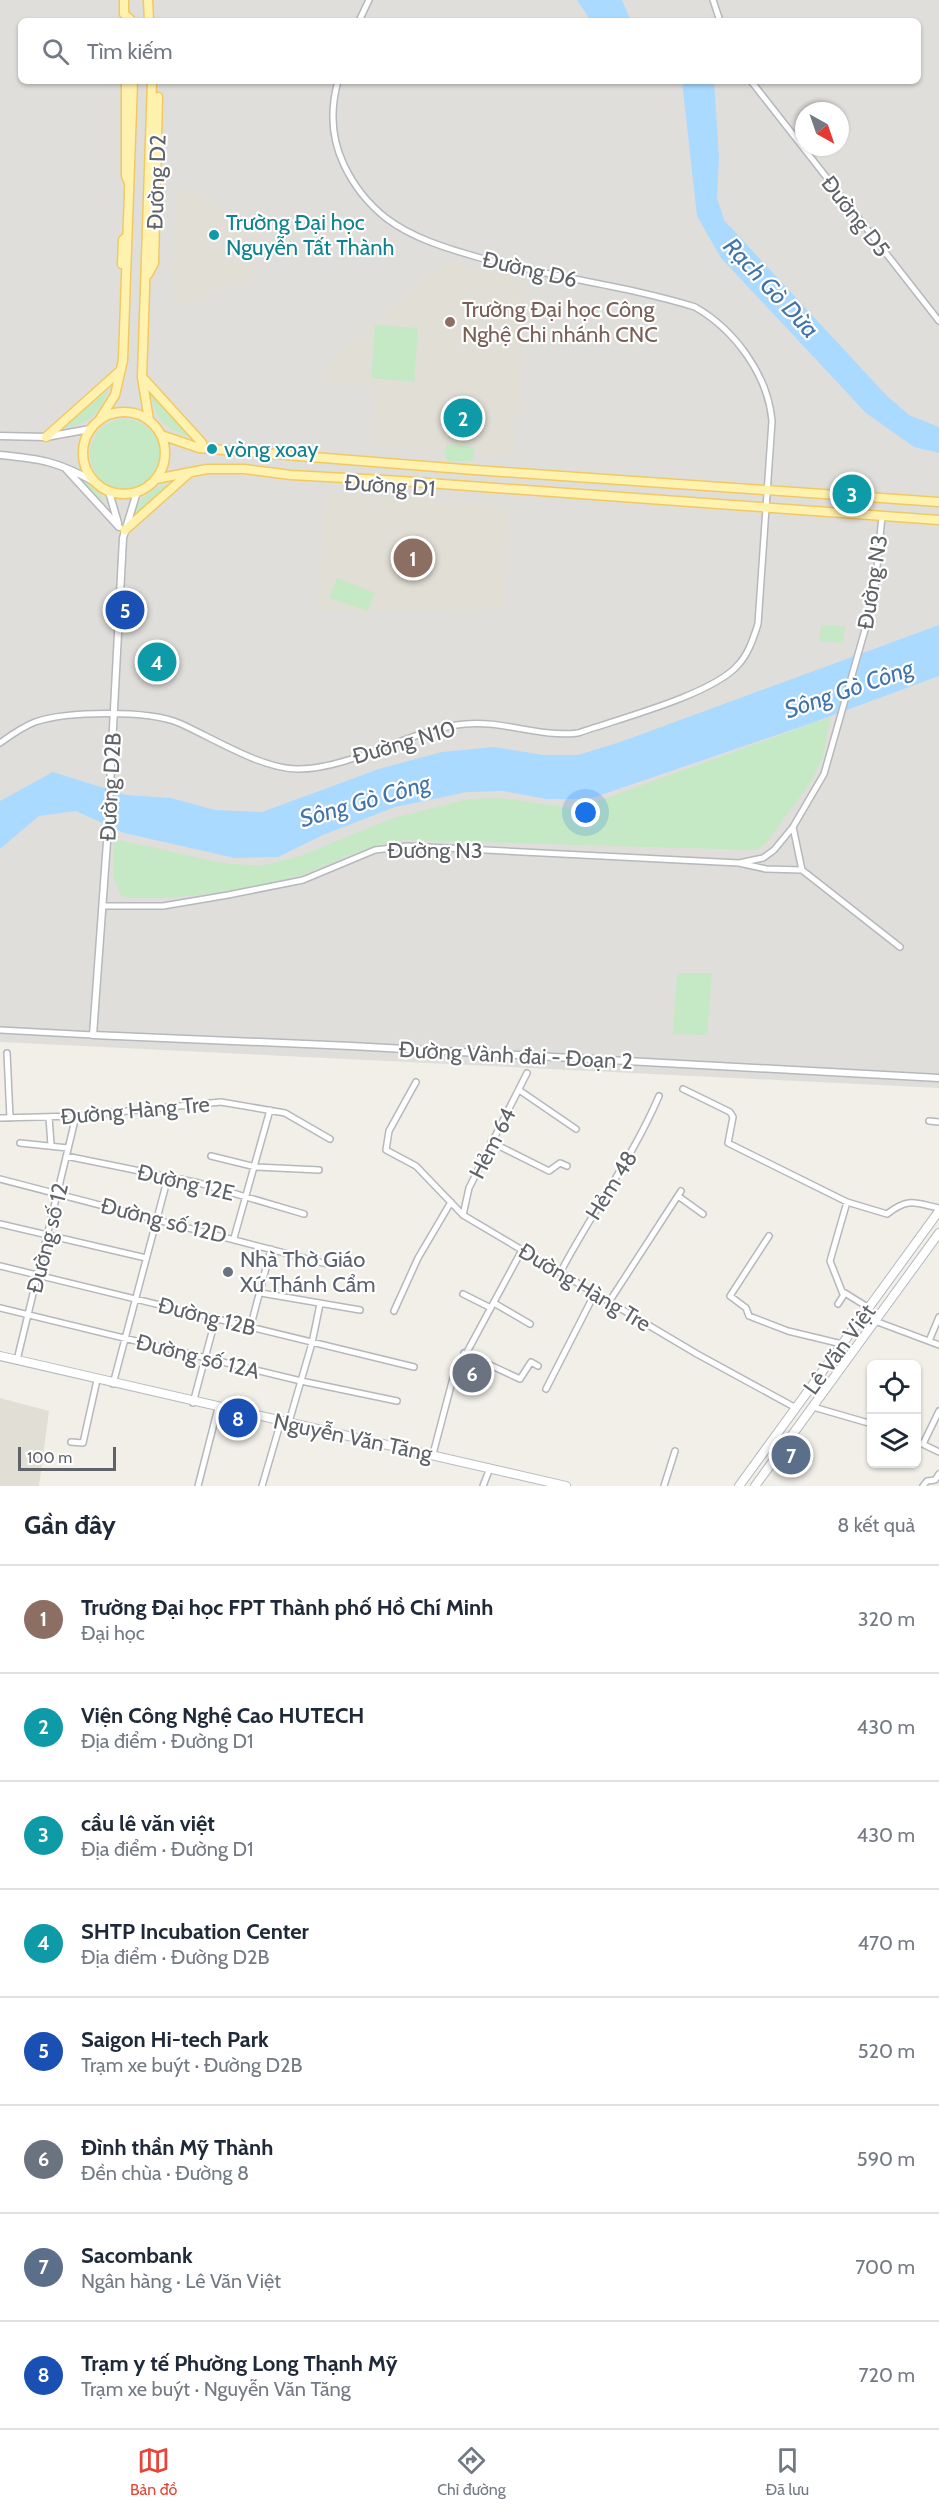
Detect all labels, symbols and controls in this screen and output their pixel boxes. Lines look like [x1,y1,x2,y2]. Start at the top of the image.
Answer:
search box [18,18,921,84]
icon: search [39,35,72,68]
text: Tìm kiếm [87,38,173,65]
north arrow [795,102,849,156]
street label: Đường D2 [141,134,172,230]
street label: Đường D5 [815,170,896,262]
place label: Trường Đại học Nguyễn Tất Thành [226,209,394,261]
marker: Trường Đại học Nguyễn Tất Thành [207,228,221,242]
water label: Rạch Gò Dừa [718,231,825,344]
street label: Đường D6 [480,245,580,293]
place label: Trường Đại học Công Nghệ Chi nhánh CNC [462,296,658,348]
marker: Trường Đại học Công Nghệ Chi nhánh CNC [443,315,457,329]
pin: 2 [444,396,482,440]
place label: vòng xoay [224,436,318,463]
marker: vòng xoay [205,442,219,456]
street label: Đường D1 [344,469,436,502]
pin: 3 [832,472,872,516]
street label: Đường N3 [852,533,893,631]
pin: 1 [394,536,432,580]
pin: 5 [106,588,144,632]
pin: 4 [138,640,176,684]
water label: Sông Gò Công [781,653,918,724]
street label: Đường N10 [350,715,459,770]
street label: Đường D2B [94,732,127,842]
water label: Sông Gò Công [296,768,434,833]
your location [571,798,600,827]
street label: Đường N3 [387,837,483,864]
street label: Đường Vành đai - Đoạn 2 [398,1036,634,1075]
street label: Đường Hàng Tre [59,1091,211,1130]
street label: Hẻm 64 [463,1103,522,1183]
street label: Hẻm 48 [580,1146,643,1225]
street label: Đường 12E [135,1158,237,1207]
street label: Đường số 12 [21,1180,74,1296]
street label: Đường số 12D [98,1192,230,1249]
street label: Đường Hàng Tre [514,1237,656,1338]
place label: Nhà Thờ Giáo Xứ Thánh Cẩm [240,1246,376,1298]
marker: Nhà Thờ Giáo Xứ Thánh Cẩm [221,1265,235,1279]
street label: Đường 12B [155,1291,259,1342]
street label: Lê Văn Việt [798,1298,882,1400]
street label: Đường số 12A [133,1328,263,1385]
pin: 6 [452,1350,492,1396]
map controls [867,1360,921,1468]
button: locate [867,1360,921,1414]
pin: 8 [218,1396,258,1440]
street label: Nguyễn Văn Tăng [271,1407,436,1468]
button: layers [867,1414,921,1468]
pin: 7 [772,1432,810,1478]
scale bar [18,1444,116,1472]
text: 100 m [27,1448,72,1467]
text: Gần đây [24,1509,116,1541]
text: 8 kết quả [837,1513,915,1537]
text: Trường Đại học FPT Thành phố Hồ Chí Minh [81,1594,493,1621]
text: 1 [40,1607,47,1631]
text: 320 m [858,1607,915,1631]
text: Đại học [81,1621,145,1645]
text: Viện Công Nghệ Cao HUTECH [81,1702,364,1729]
text: 2 [38,1715,49,1739]
text: 430 m [857,1715,915,1739]
text: Địa điểm · Đường D1 [81,1729,254,1753]
text: cầu lê văn việt [81,1810,215,1837]
text: 3 [38,1823,49,1847]
text: 430 m [857,1823,915,1847]
text: Địa điểm · Đường D1 [81,1837,254,1861]
text: SHTP Incubation Center [81,1918,309,1945]
text: 4 [37,1931,50,1955]
text: 470 m [858,1931,915,1955]
text: Địa điểm · Đường D2B [81,1945,269,1969]
text: Saigon Hi-tech Park [81,2026,269,2053]
text: 5 [38,2039,49,2063]
text: 520 m [858,2039,915,2063]
text: Trạm xe buýt · Đường D2B [81,2053,302,2077]
text: Đình thần Mỹ Thành [81,2134,273,2161]
text: 6 [38,2147,49,2171]
text: 590 m [857,2147,915,2171]
text: Đền chùa · Đường 8 [81,2161,249,2185]
text: Sacombank [81,2242,193,2269]
text: 7 [38,2255,49,2279]
text: 700 m [855,2255,915,2279]
text: Ngân hàng · Lê Văn Việt [81,2269,281,2293]
text: Trạm y tế Phường Long Thạnh Mỹ [81,2350,397,2377]
text: 8 [37,2363,50,2387]
text: 720 m [858,2363,915,2387]
text: Trạm xe buýt · Nguyễn Văn Tăng [81,2377,351,2401]
tab: Bản đồ [130,2444,177,2499]
tab: Chỉ đường [437,2444,506,2499]
tab: Đã lưu [766,2444,809,2499]

